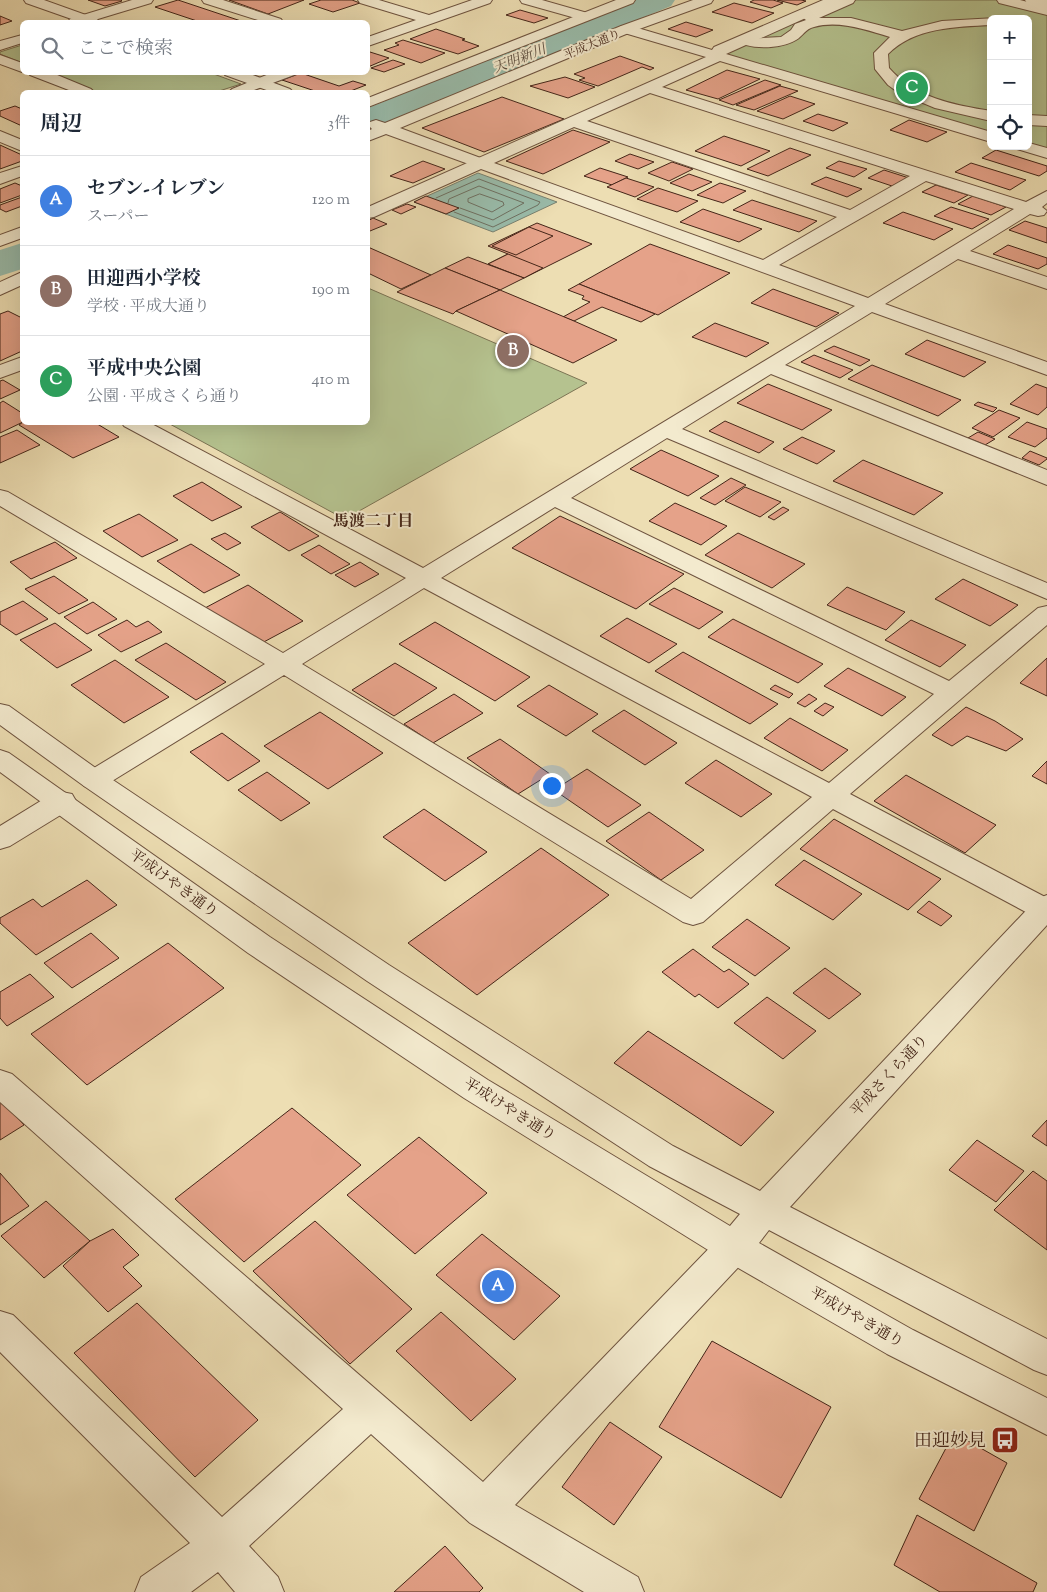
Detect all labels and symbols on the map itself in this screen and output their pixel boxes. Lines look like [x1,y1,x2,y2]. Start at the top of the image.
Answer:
street label: 平成大通り [561,25,624,65]
water label: 天明新川 [490,39,551,80]
pin: C [896,69,928,107]
pin: B [497,332,529,370]
district label: 馬渡二丁目 [333,511,413,534]
your location [539,773,565,799]
street label: 平成けやき通り [124,845,222,924]
street label: 平成さくら通り [847,1030,934,1122]
street label: 平成けやき通り [459,1074,559,1147]
pin: A [482,1267,514,1305]
street label: 平成けやき通り [806,1283,907,1354]
bus stop icon: 田迎妙見 [990,1425,1020,1455]
place label: 田迎妙見 [914,1429,986,1455]

